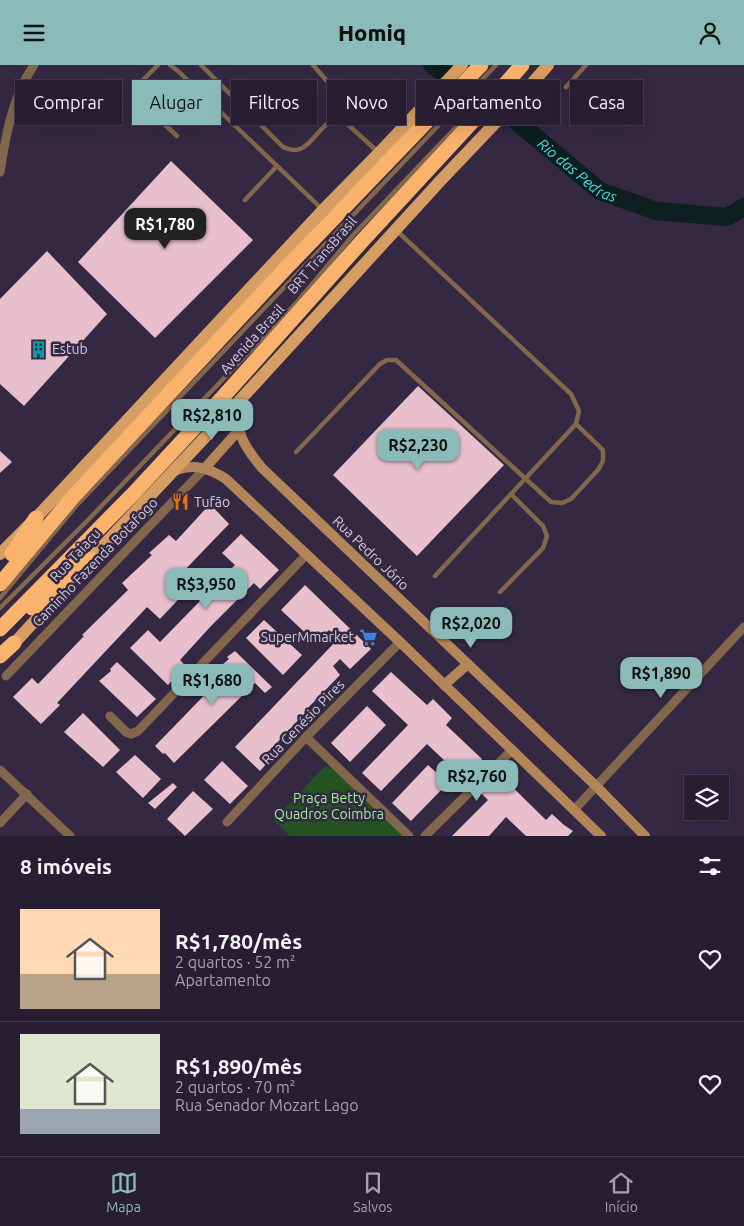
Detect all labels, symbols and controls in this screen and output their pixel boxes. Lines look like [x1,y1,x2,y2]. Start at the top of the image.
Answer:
icon: menu [20,19,48,47]
icon: person [696,19,724,47]
text: Homiq [338,20,406,45]
chip: Comprar [15,80,122,125]
chip: Alugar [132,80,221,125]
chip: Filtros [231,80,317,125]
chip: Novo [327,80,406,125]
chip: Apartamento [416,80,560,125]
chip: Casa [570,80,643,125]
water label: Rio das Pedras [535,134,620,205]
pin: R$1,780 [119,207,211,250]
street label: BRT TransBrasil [284,213,360,297]
text: R$1,780 [135,215,195,233]
street label: Avenida Brasil [217,301,288,377]
building icon: Estub [28,339,48,359]
place label: Estub [52,341,88,357]
pin: R$2,810 [166,399,258,441]
text: R$2,810 [182,406,242,424]
pin: R$2,230 [372,429,464,471]
text: R$2,230 [388,436,448,454]
restaurant icon: Tufão [170,492,190,512]
street label: Caminho Fazenda Botafogo [29,494,161,630]
place label: Tufão [194,494,230,510]
street label: Rua Pedro Jório [330,513,412,593]
street label: Rua Taiaçu [46,525,104,585]
pin: R$3,950 [160,567,252,610]
text: R$3,950 [176,575,236,593]
pin: R$2,020 [425,607,517,649]
text: R$2,020 [441,614,501,632]
supermarket icon: SuperMmarket [358,627,378,647]
place label: SuperMmarket [261,629,354,645]
pin: R$1,890 [615,657,707,699]
pin: R$1,680 [166,663,258,706]
text: R$1,890 [631,664,691,682]
text: R$1,680 [182,671,242,689]
street label: Rua Genésio Pires [258,676,348,768]
pin: R$2,760 [431,759,523,802]
text: R$2,760 [447,767,507,785]
map controls [684,775,729,820]
button: layers [684,775,729,820]
park label: Praça Betty Quadros Coimbra [274,790,384,822]
icon: filters [696,852,724,880]
text: 8 imóveis [20,854,112,878]
icon: home [60,929,120,989]
text: R$1,780/mês [175,929,302,953]
icon: heart [696,945,724,973]
text: 2 quartos · 52 m² [175,953,296,971]
text: Apartamento [175,971,271,989]
icon: home [60,1054,120,1114]
text: R$1,890/mês [175,1054,302,1078]
icon: heart [696,1070,724,1098]
text: 2 quartos · 70 m² [175,1078,296,1096]
text: Rua Senador Mozart Lago [175,1096,359,1114]
tab: Mapa [106,1169,141,1215]
tab: Salvos [353,1169,392,1215]
tab: Início [605,1169,638,1215]

